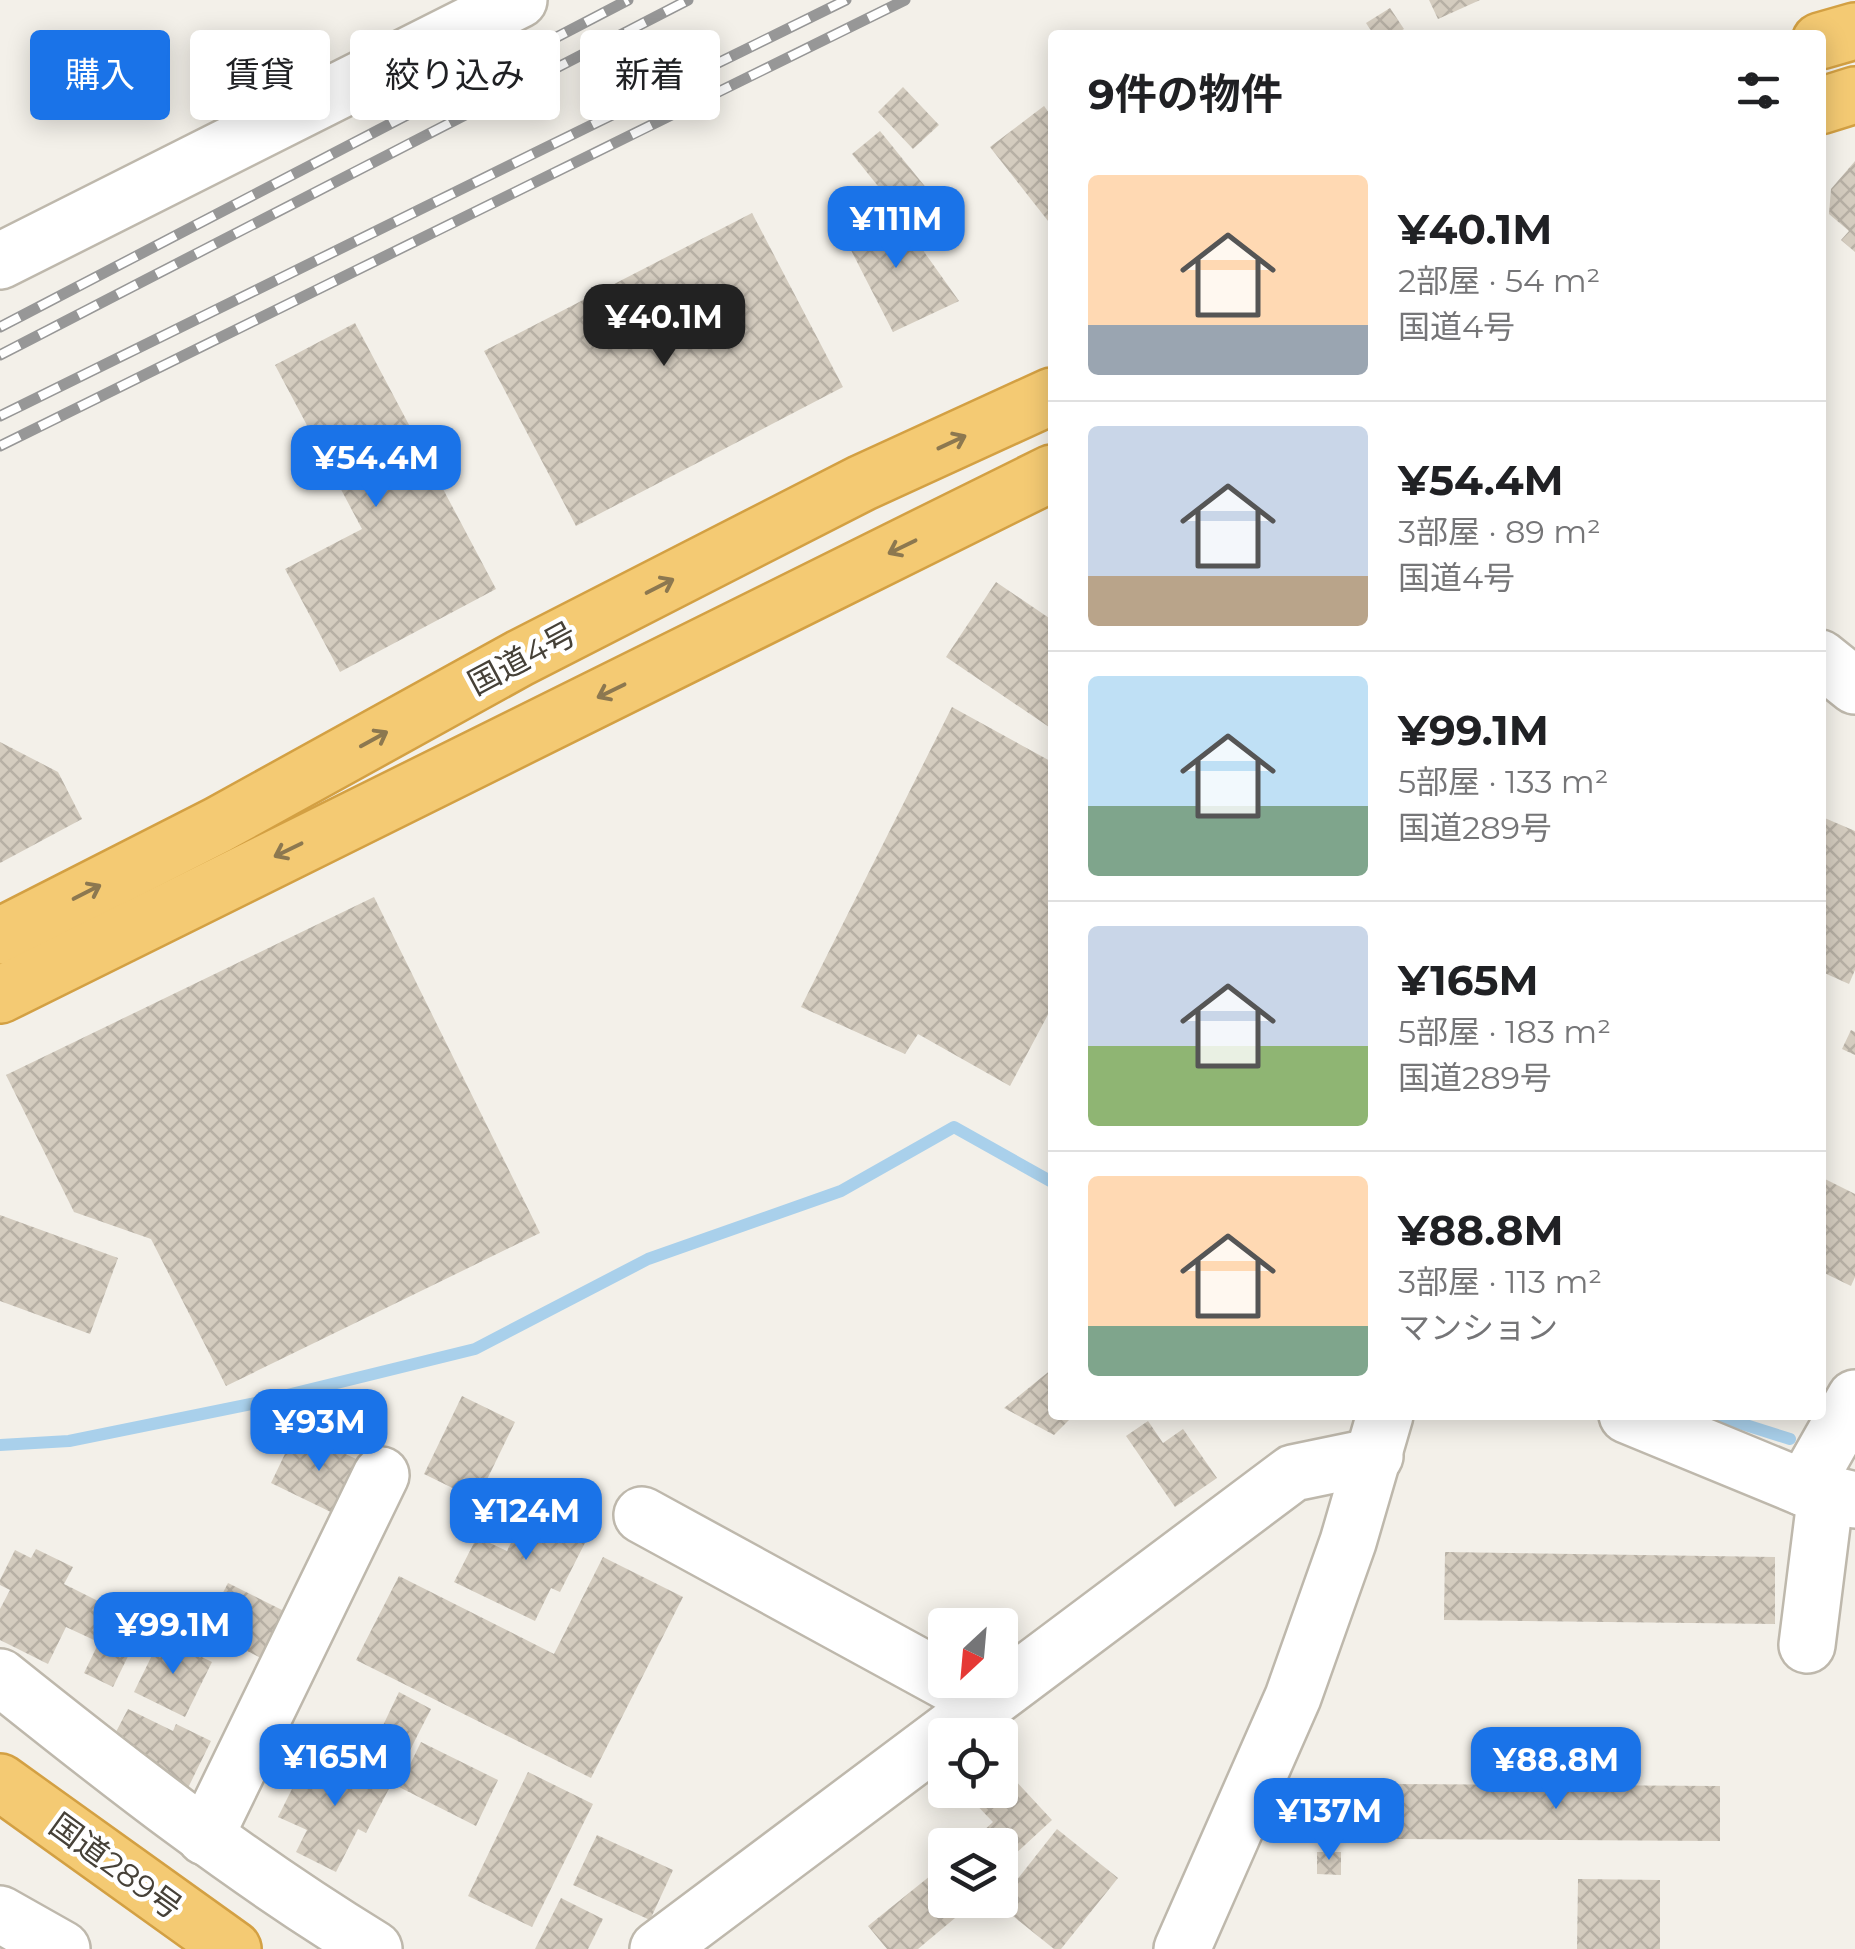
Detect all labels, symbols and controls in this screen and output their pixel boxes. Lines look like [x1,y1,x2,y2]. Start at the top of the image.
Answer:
chip: 購入 [30,30,170,120]
chip: 賃貸 [190,30,330,120]
chip: 絞り込み [350,30,560,120]
chip: 新着 [580,30,720,120]
icon: filters [1731,63,1786,118]
text: 9件の物件 [1088,68,1283,120]
pin: ¥111M [826,186,966,271]
text: ¥111M [850,199,942,238]
text: ¥40.1M [1398,203,1552,255]
icon: home [1168,215,1288,335]
text: 2部屋 · 54 m² [1398,261,1600,300]
pin: ¥40.1M [583,284,745,369]
text: ¥40.1M [605,297,723,336]
text: 国道4号 [1398,307,1515,346]
pin: ¥54.4M [295,425,457,510]
one-way arrow [936,432,967,450]
text: ¥54.4M [313,438,439,477]
text: ¥54.4M [1398,454,1564,506]
icon: home [1168,466,1288,586]
text: 3部屋 · 89 m² [1398,512,1601,551]
one-way arrow [888,538,917,557]
text: 国道4号 [1398,558,1515,597]
one-way arrow [645,576,675,595]
street label: 国道4号 [461,613,583,703]
one-way arrow [596,682,626,701]
text: ¥99.1M [1398,704,1549,756]
icon: home [1168,716,1288,836]
one-way arrow [358,728,388,748]
text: 5部屋 · 133 m² [1398,762,1609,801]
text: 国道289号 [1398,808,1552,847]
one-way arrow [274,841,303,860]
one-way arrow [72,882,101,901]
text: ¥165M [1398,954,1539,1006]
icon: home [1168,966,1288,1086]
text: 5部屋 · 183 m² [1398,1012,1611,1051]
text: 国道289号 [1398,1058,1552,1097]
text: ¥88.8M [1398,1204,1564,1256]
icon: home [1168,1216,1288,1336]
text: 3部屋 · 113 m² [1398,1262,1602,1301]
text: マンション [1398,1308,1558,1347]
pin: ¥93M [260,1389,378,1474]
text: ¥93M [272,1402,366,1441]
pin: ¥124M [456,1478,596,1563]
text: ¥124M [472,1491,580,1530]
pin: ¥99.1M [92,1592,254,1677]
text: ¥99.1M [116,1605,230,1644]
north arrow [928,1608,1018,1698]
map controls [928,1608,1018,1918]
button: locate [928,1718,1018,1808]
pin: ¥165M [265,1724,405,1809]
pin: ¥88.8M [1475,1727,1637,1812]
text: ¥165M [281,1737,389,1776]
text: ¥88.8M [1493,1740,1619,1779]
pin: ¥137M [1259,1778,1399,1863]
text: ¥137M [1276,1791,1382,1830]
street label: 国道289号 [42,1805,190,1927]
button: layers [928,1828,1018,1918]

